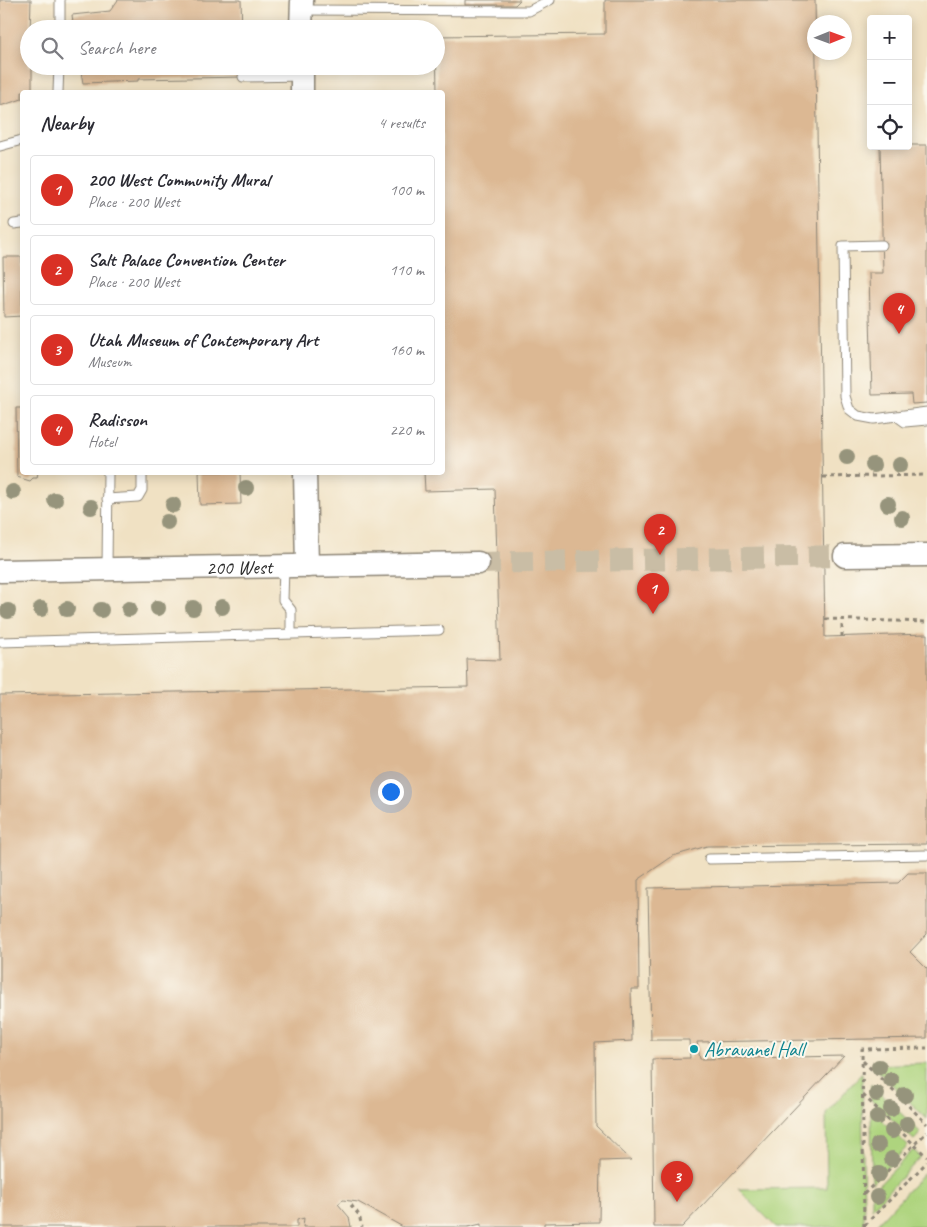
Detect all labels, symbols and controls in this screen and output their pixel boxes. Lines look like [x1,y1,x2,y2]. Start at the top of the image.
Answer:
north arrow [807,15,852,60]
map controls [867,15,912,150]
button: + [867,15,912,60]
search box [20,20,445,75]
icon: search [38,34,66,62]
text: Search here [78,36,155,60]
button: − [867,60,912,105]
button: locate [867,105,912,150]
text: Nearby [40,110,93,136]
text: 4 results [378,113,425,133]
text: 200 West Community Mural [88,168,270,192]
text: 1 [53,180,61,200]
text: 100 m [390,180,424,200]
text: Place · 200 West [88,192,180,212]
text: Salt Palace Convention Center [88,248,285,272]
text: 2 [53,260,61,280]
text: 110 m [390,260,424,280]
text: Place · 200 West [88,272,180,292]
pin: 4 [883,293,915,334]
text: Utah Museum of Contemporary Art [88,328,318,352]
text: 3 [53,340,61,360]
text: 160 m [390,340,424,360]
text: Museum [88,352,132,372]
text: Radisson [88,408,147,432]
text: 4 [53,420,61,440]
text: 220 m [390,420,424,440]
text: Hotel [88,432,116,452]
pin: 2 [644,514,676,555]
street label: 200 West [206,554,275,580]
pin: 1 [637,573,669,614]
your location [378,779,404,805]
place label: Abravanel Hall [704,1037,807,1062]
marker: Abravanel Hall [688,1043,700,1055]
pin: 3 [661,1161,693,1202]

